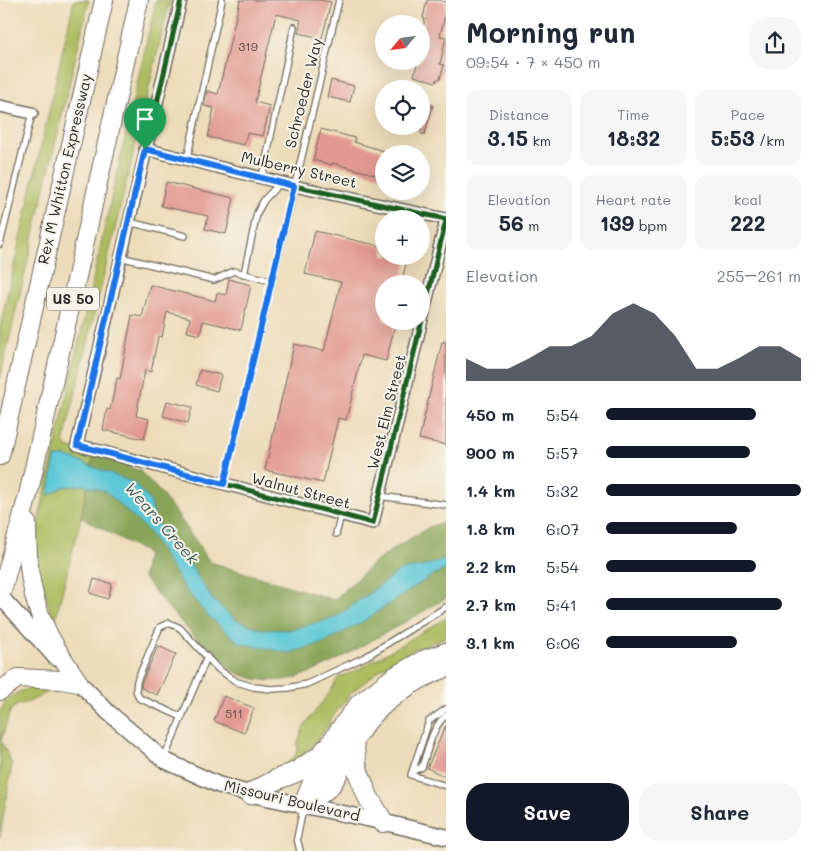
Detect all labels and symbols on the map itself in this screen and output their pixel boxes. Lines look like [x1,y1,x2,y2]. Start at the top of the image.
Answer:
north arrow [375,15,430,70]
street label: Schroeder Way [280,35,326,150]
house number: 319 [238,38,258,54]
street label: Rex M Whitton Expressway [32,71,96,266]
pin [124,98,166,149]
street label: Mulberry Street [239,146,359,192]
road number: US 50 [47,288,99,310]
street label: West Elm Street [362,352,410,471]
street label: Walnut Street [249,467,353,513]
water label: Wears Creek [121,477,204,569]
house number: 511 [225,705,243,721]
street label: Missouri Boulevard [222,775,362,825]

